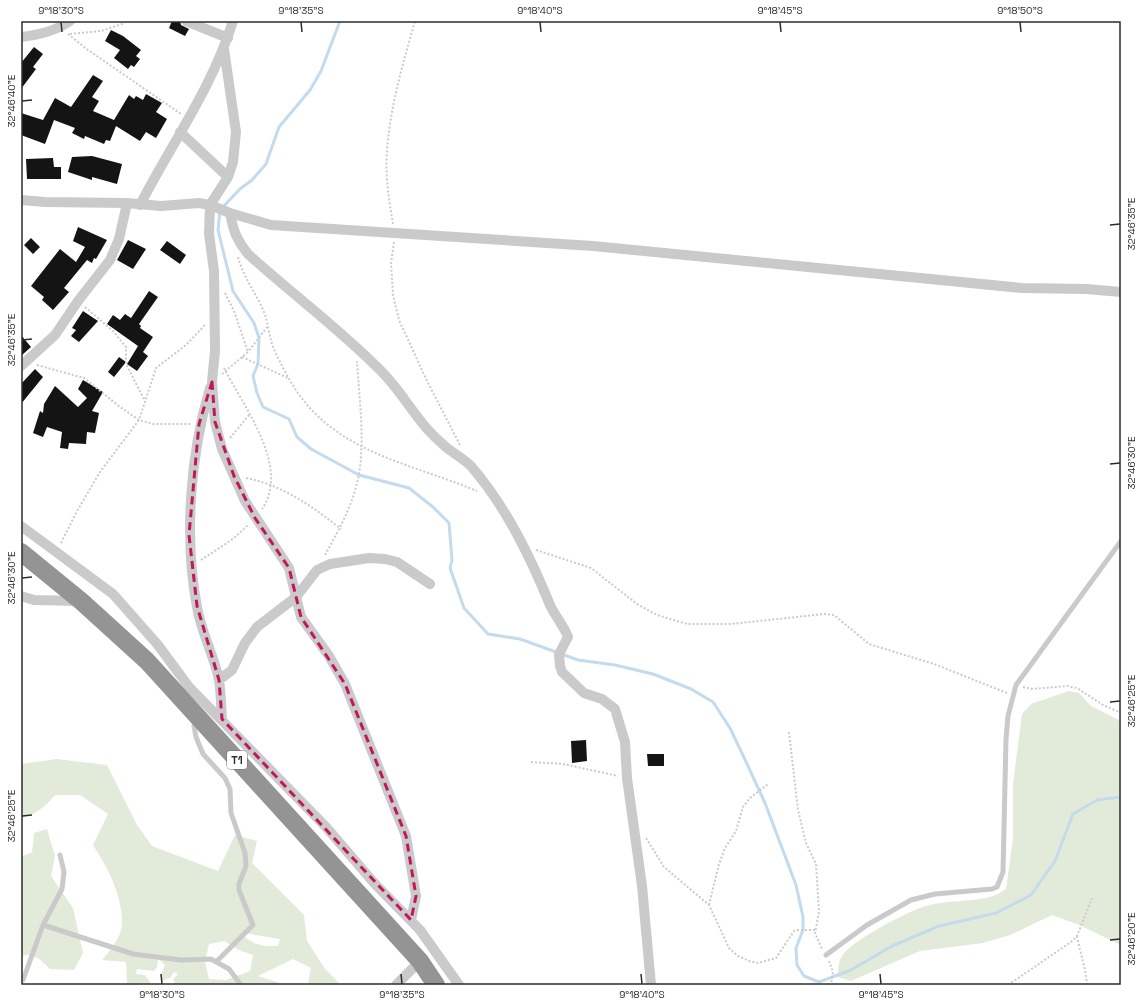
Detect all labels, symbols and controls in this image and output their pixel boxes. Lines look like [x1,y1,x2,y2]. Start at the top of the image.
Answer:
text: 9°18'30"S [38,4,84,17]
text: 9°18'35"S [278,4,324,17]
text: 9°18'40"S [517,4,563,17]
text: 9°18'45"S [757,4,803,17]
text: 9°18'50"S [997,4,1043,17]
text: 32°46'40"E [5,74,18,127]
text: 32°46'35"E [1125,197,1138,250]
text: 32°46'35"E [5,313,18,366]
text: 32°46'30"E [1125,436,1138,490]
text: 32°46'30"E [5,551,18,605]
text: 32°46'25"E [1125,674,1138,727]
road number: T1 [227,751,247,769]
text: 32°46'25"E [5,789,18,842]
text: 32°46'20"E [1125,912,1138,966]
text: 9°18'30"S [139,988,185,1001]
text: 9°18'35"S [379,988,425,1001]
text: 9°18'40"S [619,988,665,1001]
text: 9°18'45"S [858,988,904,1001]

